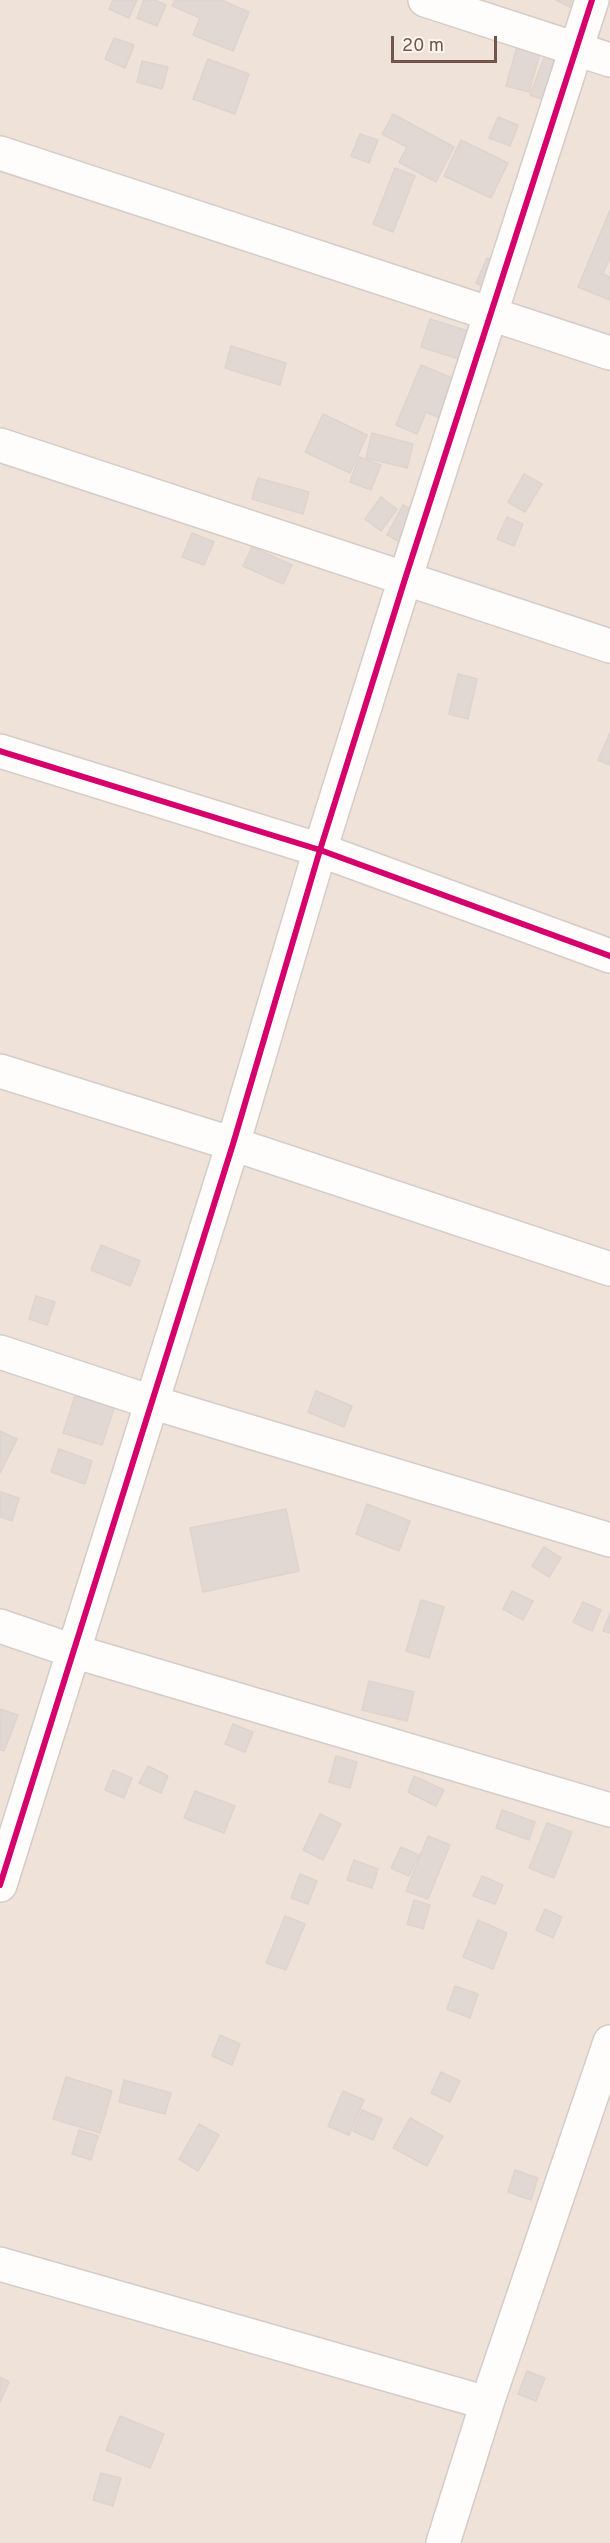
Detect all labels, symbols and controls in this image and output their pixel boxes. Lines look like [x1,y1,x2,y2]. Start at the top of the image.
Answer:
scale bar [394,24,500,62]
text: 20 m [402,35,444,58]

